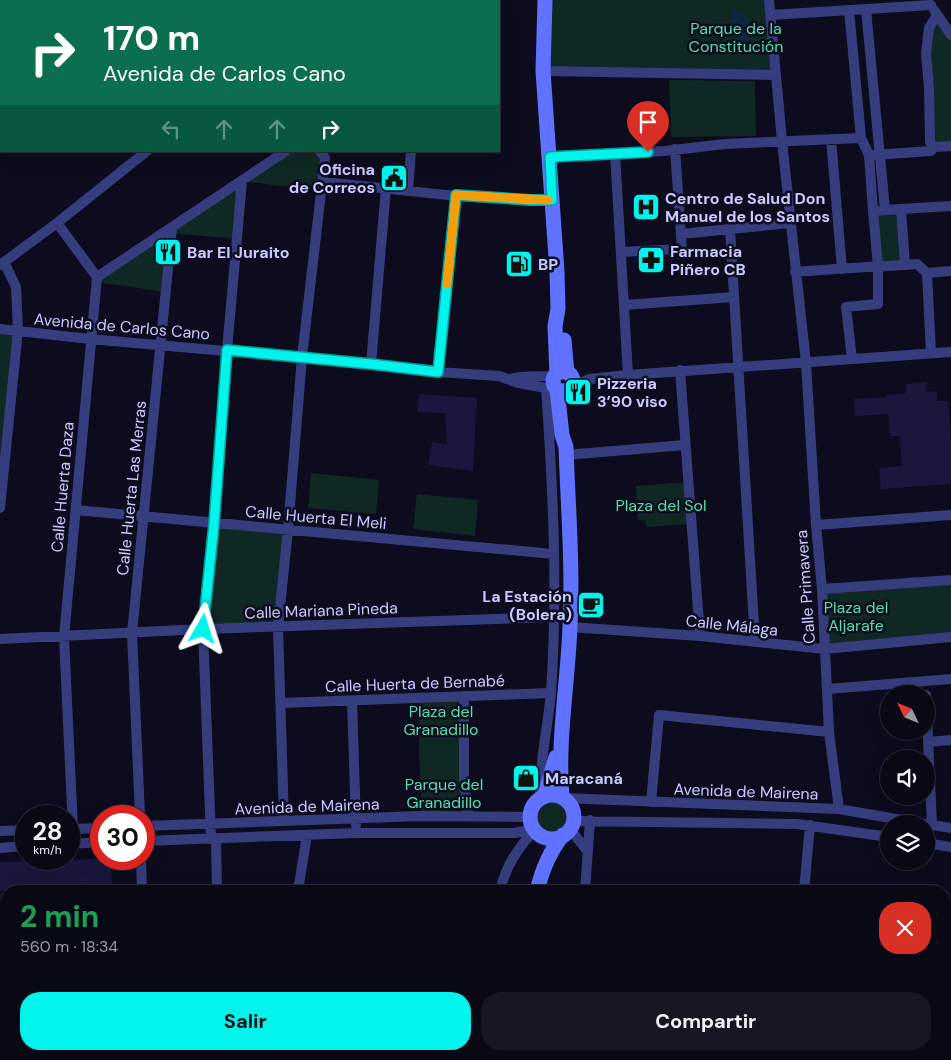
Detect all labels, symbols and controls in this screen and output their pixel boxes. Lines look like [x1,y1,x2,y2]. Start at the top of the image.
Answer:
text: 170 m [103,15,200,61]
park label: Parque de la Constitución [688,18,784,57]
icon: right [20,20,85,85]
text: Avenida de Carlos Cano [103,59,346,88]
pin [627,101,669,152]
icon: arrive [634,108,662,136]
icon: left [157,115,185,143]
icon: ahead [210,115,238,143]
icon: ahead [263,115,291,143]
icon: right [316,115,344,143]
place label: Oficina de Correos [289,159,375,198]
public building icon: Oficina de Correos [379,163,409,193]
place label: Centro de Salud Don Manuel de los Santos [665,188,830,227]
hospital icon: Centro de Salud Don Manuel de los Santos [631,192,661,222]
restaurant icon: Bar El Juraito [153,237,183,267]
place label: Farmacia Piñero CB [670,241,746,280]
place label: Bar El Juraito [187,242,290,263]
pharmacy icon: Farmacia Piñero CB [636,245,666,275]
fuel station icon: BP [504,249,534,279]
place label: BP [538,254,558,275]
street label: Avenida de Carlos Cano [33,308,211,345]
place label: Pizzeria 3’90 viso [597,373,668,412]
restaurant icon: Pizzeria 3’90 viso [563,377,593,407]
street label: Calle Huerta Las Merras [112,400,151,576]
street label: Calle Huerta Daza [46,421,79,553]
park label: Plaza del Sol [615,495,707,516]
street label: Calle Huerta El Meli [244,501,387,534]
street label: Calle Primavera [791,529,820,645]
place label: La Estación (Bolera) [482,586,572,625]
cafe icon: La Estación (Bolera) [576,590,606,620]
street label: Calle Mariana Pineda [244,597,398,624]
park label: Plaza del Aljarafe [824,597,888,636]
position arrow [176,602,228,654]
street label: Calle Málaga [685,610,779,641]
street label: Calle Huerta de Bernabé [325,670,505,697]
north arrow [880,685,935,740]
map controls [880,685,935,870]
park label: Plaza del Granadillo [403,701,479,740]
button: sound [880,750,935,805]
shop icon: Maracaná [511,763,541,793]
place label: Maracaná [545,768,623,789]
park label: Parque del Granadillo [405,774,483,813]
street label: Avenida de Mairena [673,778,819,805]
street label: Avenida de Mairena [234,793,380,820]
speed limit sign: 30 [90,805,155,870]
text: 28 [32,815,63,848]
button: layers [880,815,935,870]
text: km/h [33,842,62,858]
text: 2 min [20,897,99,936]
button: close [879,902,931,954]
text: 560 m · 18:34 [20,936,118,957]
button: Salir [20,992,471,1050]
button: Compartir [481,992,931,1050]

